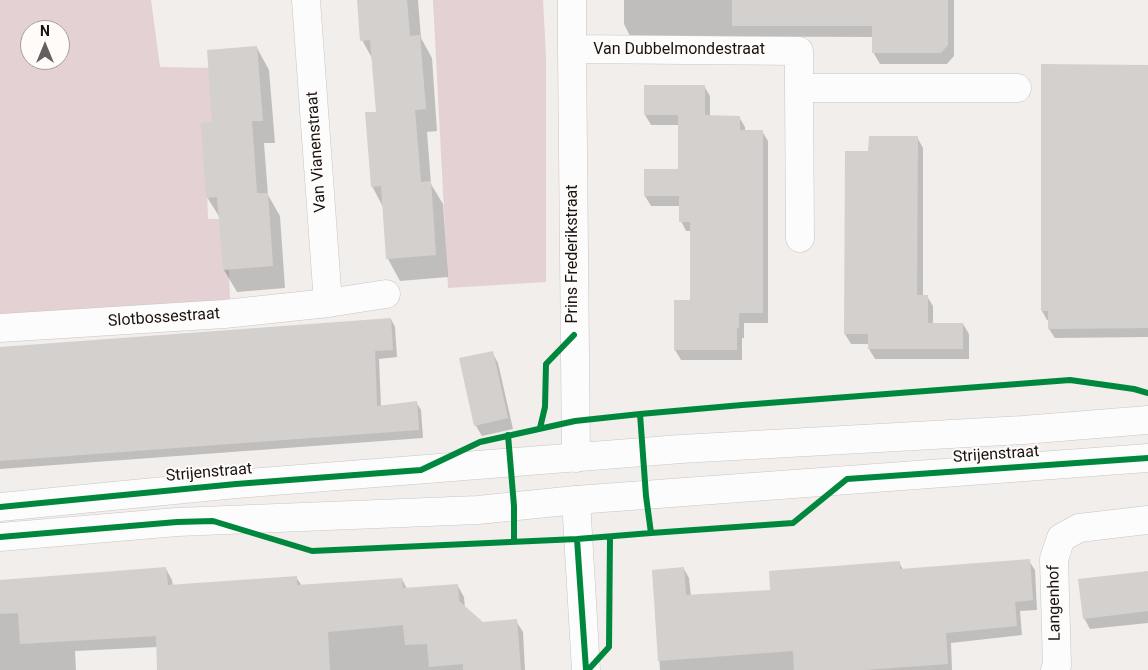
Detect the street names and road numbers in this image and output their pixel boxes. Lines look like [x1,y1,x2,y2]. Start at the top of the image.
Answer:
street label: Van Dubbelmondestraat [593,40,765,60]
street label: Van Vianenstraat [303,91,331,213]
street label: Prins Frederikstraat [563,184,583,324]
street label: Slotbossestraat [107,305,221,331]
street label: Strijenstraat [952,442,1040,468]
street label: Strijenstraat [165,460,253,486]
street label: Langenhof [1045,565,1065,641]

